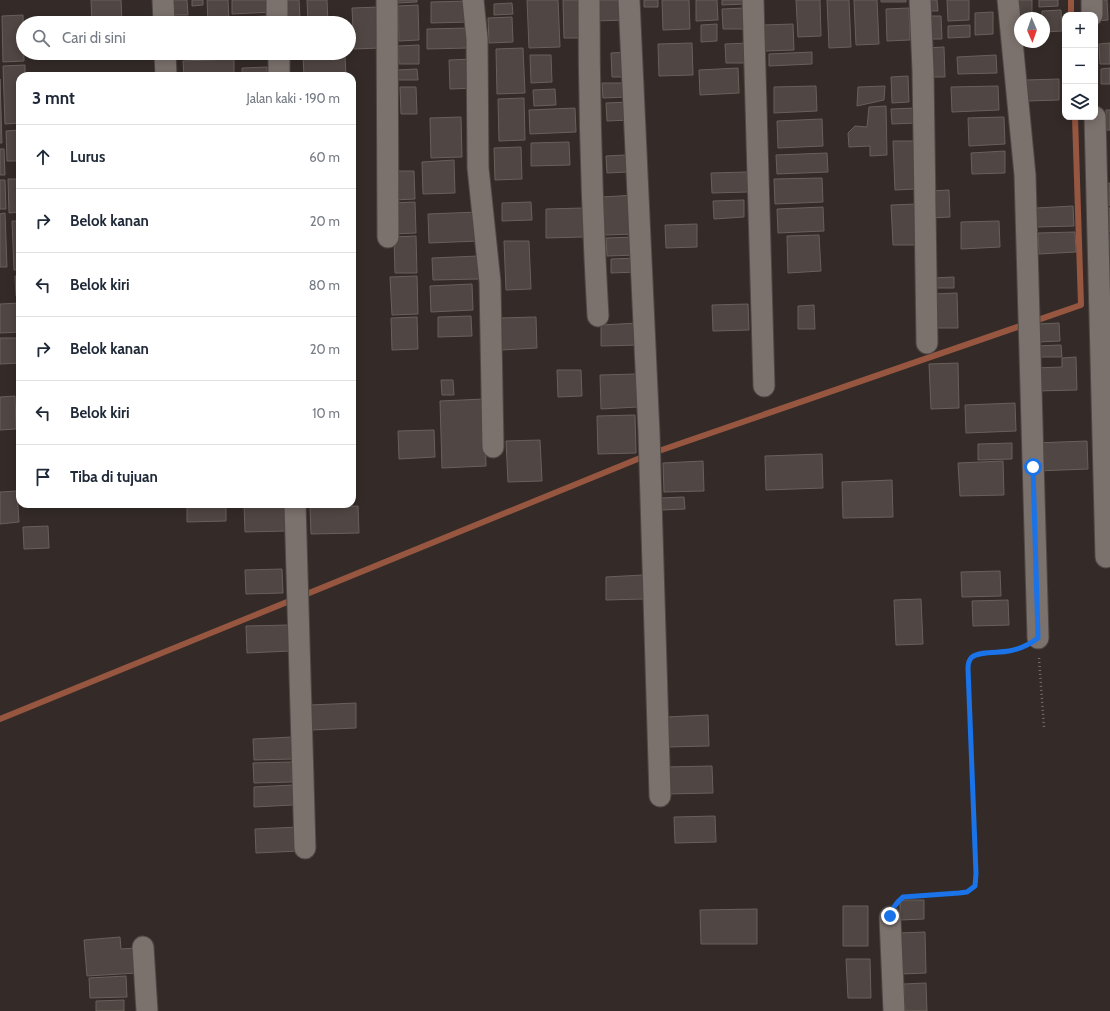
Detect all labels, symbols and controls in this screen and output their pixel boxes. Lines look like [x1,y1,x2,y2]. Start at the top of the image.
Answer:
north arrow [1014,12,1050,48]
map controls [1062,12,1098,120]
button: + [1062,12,1098,48]
search box [16,16,356,60]
icon: search [30,27,52,49]
text: Cari di sini [62,29,126,47]
button: − [1062,48,1098,84]
button: layers [1062,84,1098,120]
text: 3 mnt [32,88,75,108]
text: Jalan kaki · 190 m [247,90,340,106]
icon: ahead [32,146,54,168]
text: Lurus [70,148,105,166]
text: 60 m [309,149,340,165]
icon: right [32,210,54,232]
text: Belok kanan [70,212,149,230]
text: 20 m [310,213,340,229]
icon: left [32,274,54,296]
text: Belok kiri [70,276,130,294]
text: 80 m [309,277,340,293]
icon: right [32,338,54,360]
text: Belok kanan [70,340,149,358]
text: 20 m [310,341,340,357]
icon: left [32,402,54,424]
text: Belok kiri [70,404,130,422]
text: 10 m [312,405,340,421]
route start [1024,458,1042,476]
icon: arrive [32,466,54,488]
text: Tiba di tujuan [70,468,158,486]
route end [881,907,899,925]

